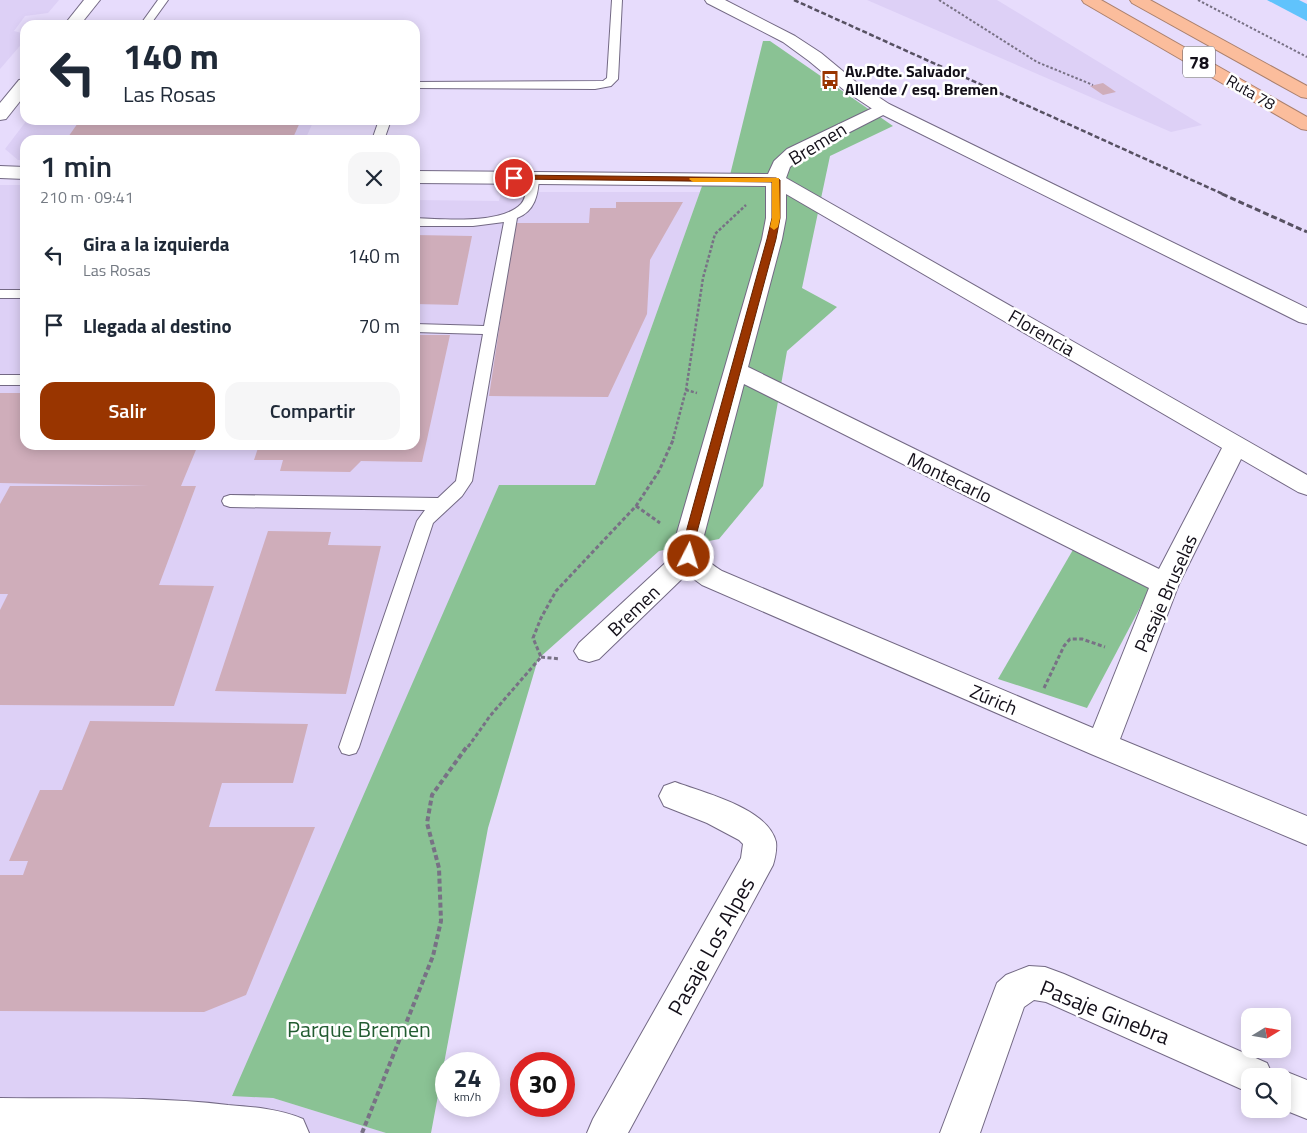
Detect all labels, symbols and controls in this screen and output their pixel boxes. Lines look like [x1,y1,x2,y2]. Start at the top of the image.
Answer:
text: 140 m [123,29,219,83]
icon: left [40,40,105,105]
road number: 78 [1183,46,1215,78]
place label: Av.Pdte. Salvador Allende / esq. Bremen [845,59,998,101]
street label: Ruta 78 [1222,68,1280,116]
bus stop icon: Av.Pdte. Salvador Allende / esq. Bremen [819,69,841,91]
text: Las Rosas [123,77,216,111]
street label: Bremen [782,114,852,172]
text: 1 min [40,143,112,189]
button: close [348,152,400,204]
pin [493,157,535,199]
icon: arrive [500,164,528,192]
text: 210 m · 09:41 [40,185,134,209]
text: Gira a la izquierda [83,229,230,258]
icon: left [40,241,68,269]
text: 140 m [348,241,400,270]
text: Las Rosas [83,258,151,282]
street label: Florencia [1003,301,1081,363]
icon: arrive [40,311,68,339]
text: Llegada al destino [83,311,232,340]
text: 70 m [359,311,400,340]
button: Salir [40,382,215,440]
button: Compartir [225,382,400,440]
street label: Montecarlo [903,444,997,510]
position arrow [662,529,714,581]
street label: Pasaje Bruselas [1126,529,1204,657]
street label: Bremen [600,578,666,642]
street label: Zúrich [966,676,1022,722]
street label: Pasaje Los Alpes [659,870,763,1022]
street label: Pasaje Ginebra [1035,970,1175,1054]
north arrow [1241,1008,1291,1058]
map controls [1241,1008,1291,1118]
park label: Parque Bremen [287,1012,431,1046]
speed limit sign: 30 [510,1052,575,1117]
text: 24 [453,1059,482,1097]
button: search [1241,1068,1291,1118]
text: km/h [454,1087,481,1106]

